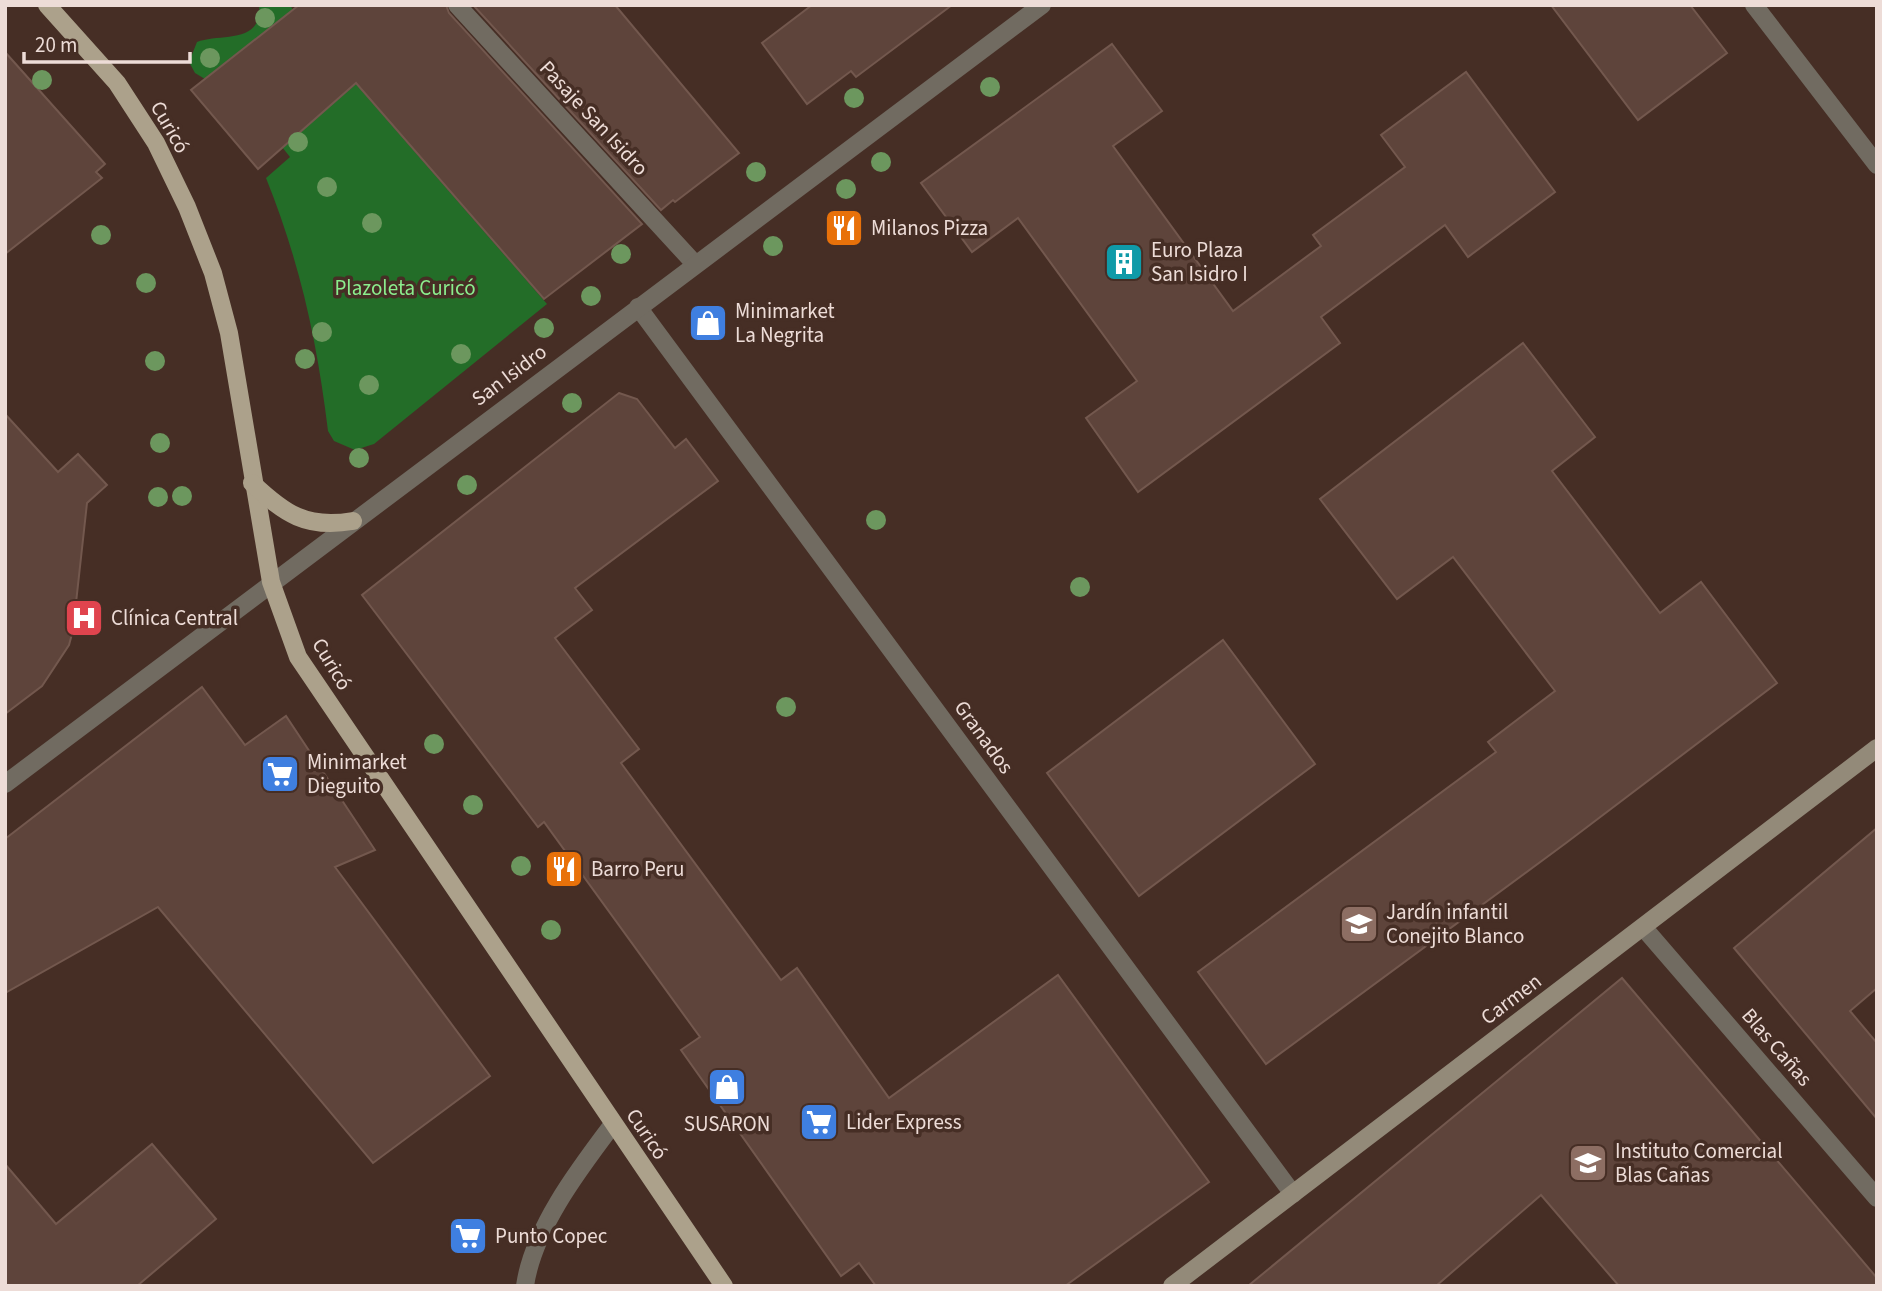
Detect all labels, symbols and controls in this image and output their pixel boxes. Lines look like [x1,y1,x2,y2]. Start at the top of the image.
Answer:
scale bar [24,21,191,65]
text: 20 m [35,30,77,60]
street label: Pasaje San Isidro [533,54,655,182]
street label: Curicó [143,95,197,159]
restaurant icon: Milanos Pizza [823,207,865,249]
place label: Milanos Pizza [871,213,988,243]
place label: Euro Plaza San Isidro I [1151,235,1248,289]
building icon: Euro Plaza San Isidro I [1103,241,1145,283]
park label: Plazoleta Curicó [334,273,476,303]
place label: Minimarket La Negrita [735,296,835,350]
shop icon: Minimarket La Negrita [687,302,729,344]
street label: San Isidro [465,337,553,413]
hospital icon: Clínica Central [63,597,105,639]
place label: Clínica Central [111,603,238,633]
street label: Curicó [305,632,359,696]
street label: Granados [947,694,1021,780]
place label: Minimarket Dieguito [307,747,407,801]
supermarket icon: Minimarket Dieguito [259,753,301,795]
restaurant icon: Barro Peru [543,848,585,890]
place label: Barro Peru [591,854,684,884]
place label: Jardín infantil Conejito Blanco [1386,897,1524,951]
school or university icon: Jardín infantil Conejito Blanco [1338,903,1380,945]
street label: Carmen [1474,966,1548,1032]
street label: Blas Cañas [1735,1001,1820,1093]
shop icon: SUSARON [706,1066,748,1108]
supermarket icon: Lider Express [798,1101,840,1143]
street label: Curicó [619,1102,675,1166]
place label: Lider Express [846,1107,962,1137]
place label: SUSARON [684,1109,770,1139]
place label: Instituto Comercial Blas Cañas [1615,1136,1783,1190]
school or university icon: Instituto Comercial Blas Cañas [1567,1142,1609,1184]
supermarket icon: Punto Copec [447,1215,489,1257]
place label: Punto Copec [495,1221,608,1251]

